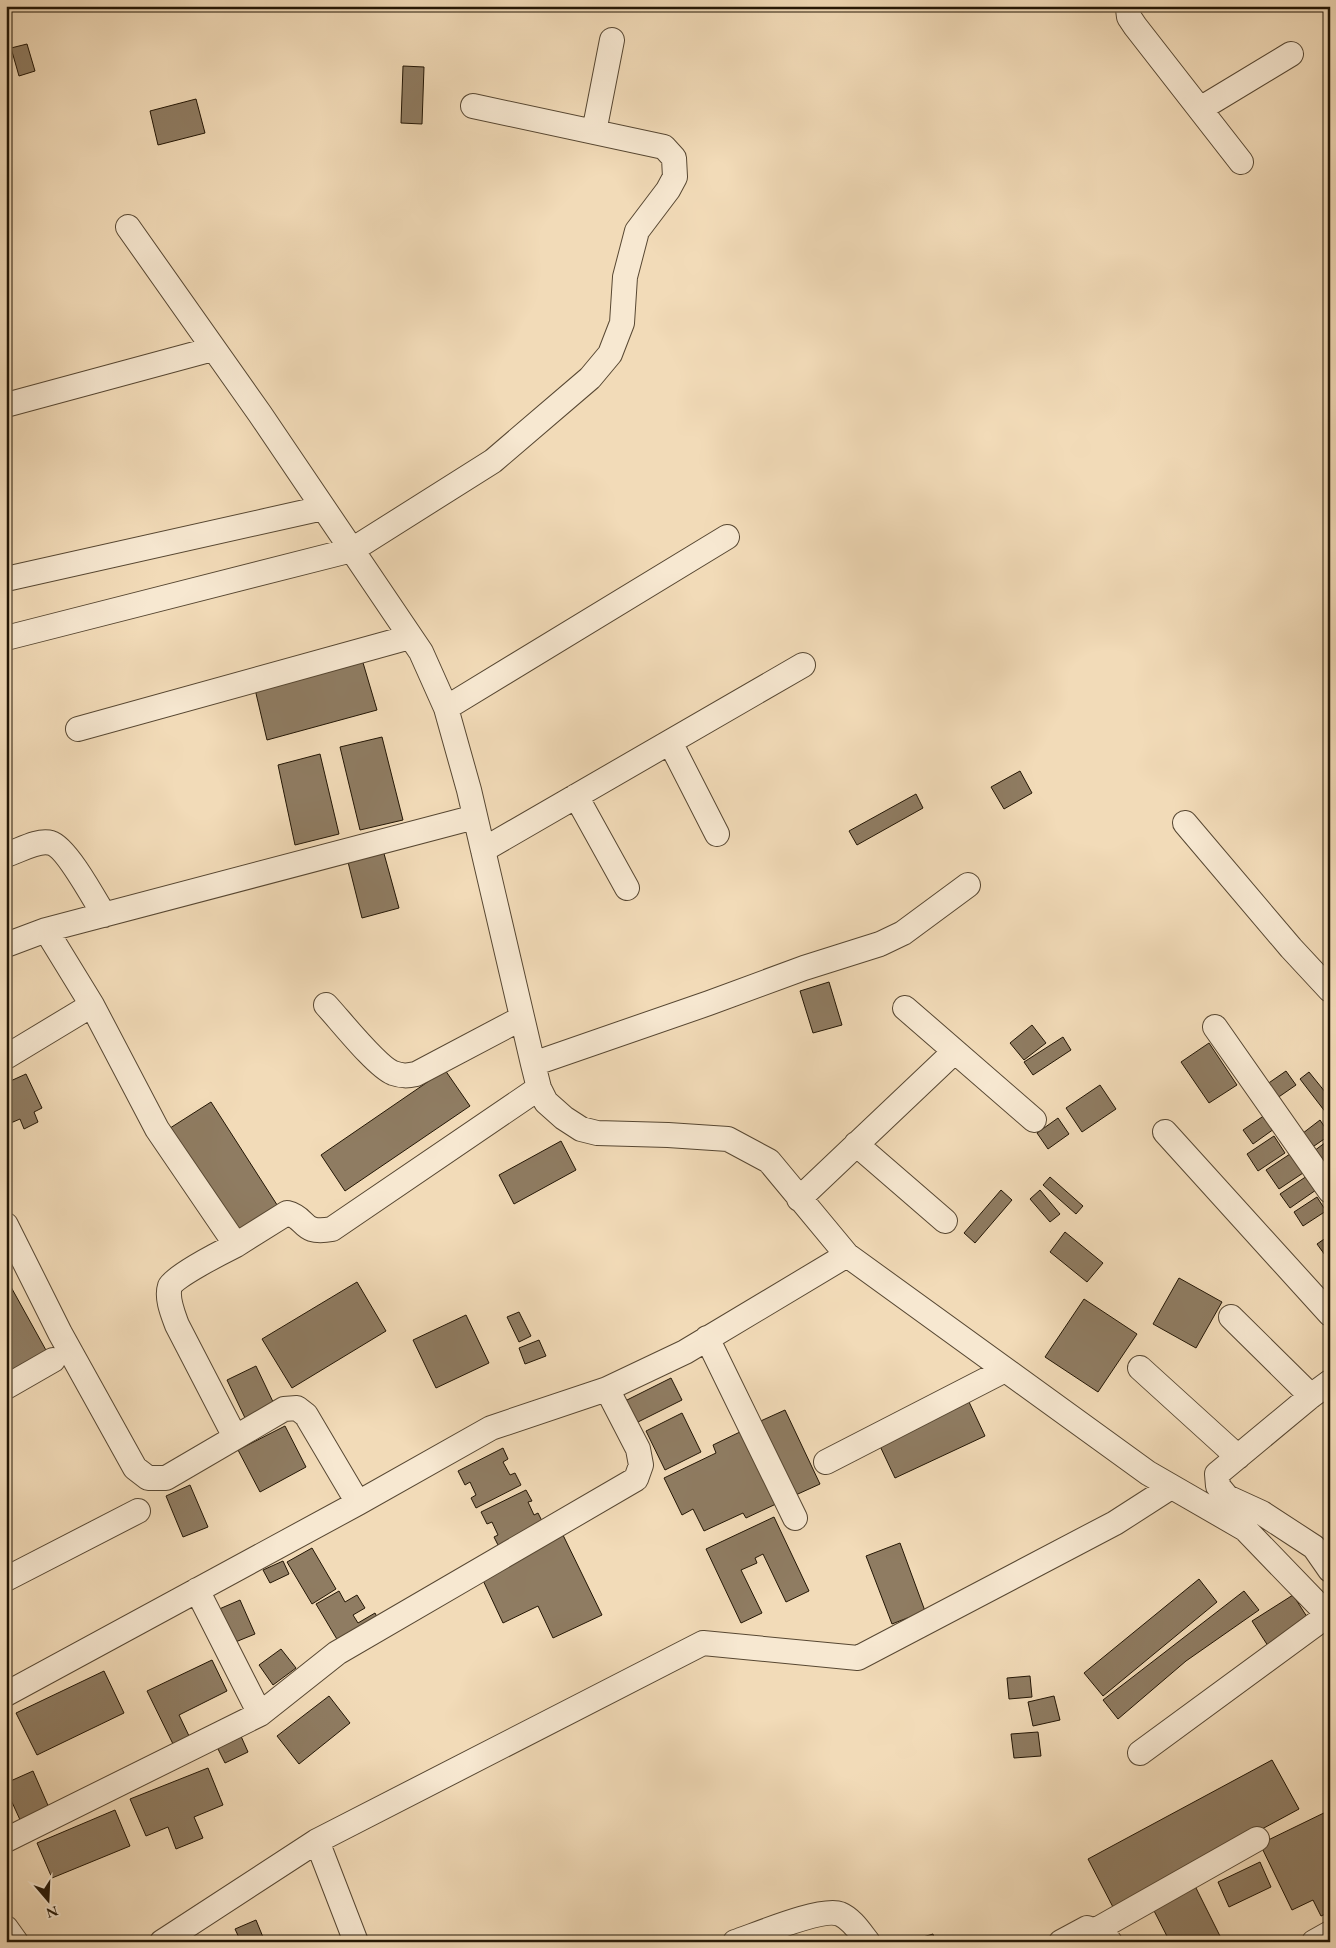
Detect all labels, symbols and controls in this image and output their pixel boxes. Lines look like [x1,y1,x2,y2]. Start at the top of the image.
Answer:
north arrow [22,1876,72,1926]
text: N [43,1902,61,1923]

